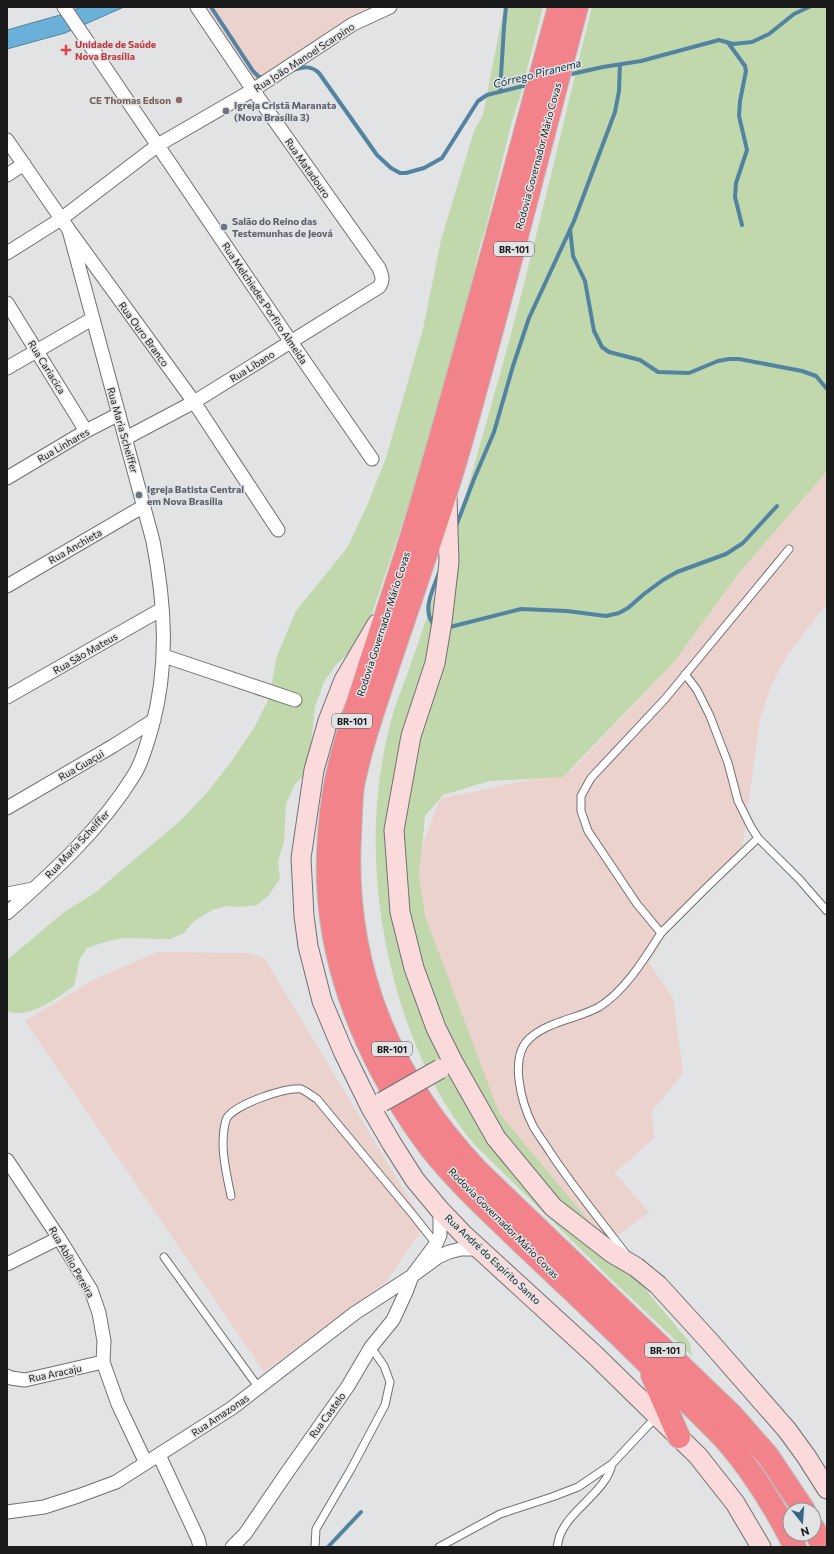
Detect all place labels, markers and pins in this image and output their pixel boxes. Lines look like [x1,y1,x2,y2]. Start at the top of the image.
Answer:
place label: Unidade de Saúde Nova Brasília [75,38,156,62]
marker: Unidade de Saúde Nova Brasília [60,44,72,56]
place label: CE Thomas Edson [89,94,171,106]
marker: CE Thomas Edson [174,95,184,105]
place label: Igreja Cristã Maranata (Nova Brasília 3) [234,99,336,123]
marker: Igreja Cristã Maranata (Nova Brasília 3) [221,106,231,116]
place label: Salão do Reino das Testemunhas de Jeová [232,215,333,239]
marker: Salão do Reino das Testemunhas de Jeová [219,222,229,232]
place label: Igreja Batista Central em Nova Brasília [147,483,244,507]
marker: Igreja Batista Central em Nova Brasília [134,490,144,500]

